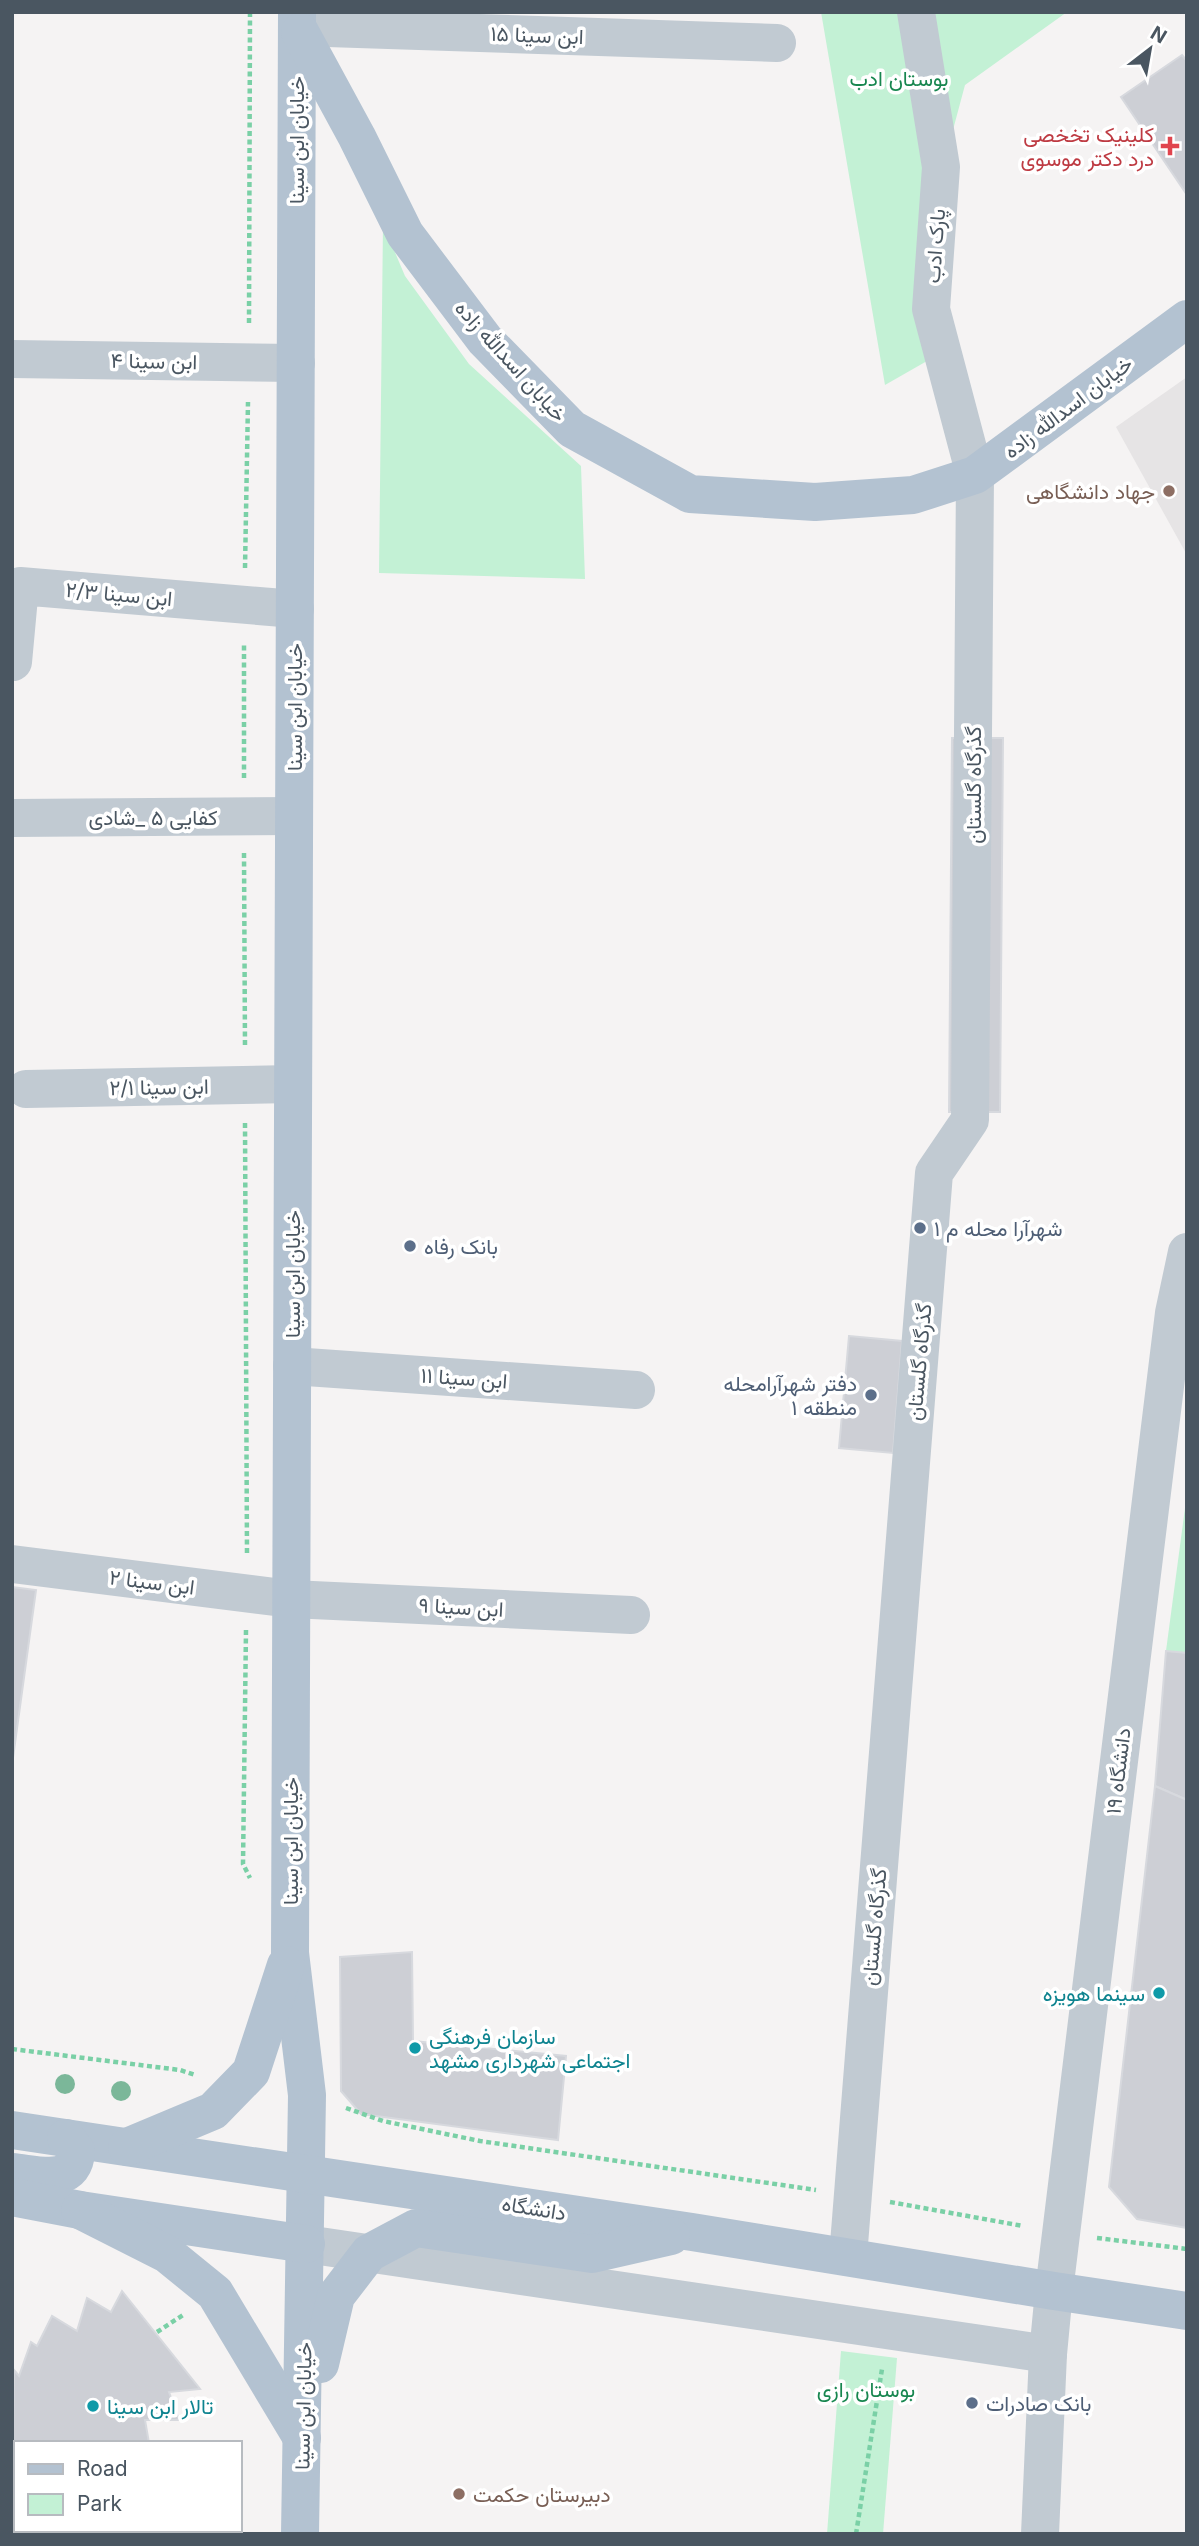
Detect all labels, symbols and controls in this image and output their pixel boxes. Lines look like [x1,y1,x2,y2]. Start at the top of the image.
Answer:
north arrow [1115,14,1185,84]
street label: ابن سینا ۱۵ [490,21,584,49]
text: N [1146,21,1171,48]
park label: بوستان ادب [849,66,949,92]
street label: خیابان ابن سینا [284,76,309,204]
place label: کلینیک تخخصی درد دکتر موسوی [1021,122,1154,172]
marker: کلینیک تخخصی درد دکتر موسوی [1160,136,1180,156]
street label: پارک ادب [920,208,952,284]
street label: خیابان اسدالله زاده [449,295,572,427]
street label: ابن سینا ۴ [110,348,198,374]
street label: خیابان اسدالله زاده [999,351,1138,464]
place label: جهاد دانشگاهی [1026,479,1155,505]
marker: جهاد دانشگاهی [1161,483,1177,499]
street label: ابن سینا ۲/۳ [65,577,173,611]
street label: خیابان ابن سینا [282,643,307,771]
street label: گذرگاه گلستان [961,726,987,844]
street label: کفایی ۵ _شادی [88,805,218,830]
street label: ابن سینا ۲/۱ [109,1074,209,1100]
street label: خیابان ابن سینا [280,1210,305,1338]
place label: شهرآرا محله م ۱ [934,1216,1063,1243]
marker: شهرآرا محله م ۱ [912,1220,928,1236]
place label: بانک رفاه [424,1234,498,1260]
marker: بانک رفاه [402,1238,418,1254]
street label: گذرگاه گلستان [901,1302,938,1422]
street label: ابن سینا ۱۱ [420,1362,508,1394]
place label: دفتر شهرآرامحله منطقه ۱ [724,1371,857,1420]
marker: دفتر شهرآرامحله منطقه ۱ [863,1387,879,1403]
street label: ابن سینا ۲ [108,1564,196,1600]
street label: ابن سینا ۹ [418,1592,504,1622]
street label: دانشگاه ۱۹ [1100,1726,1136,1816]
street label: خیابان ابن سینا [278,1777,303,1905]
street label: گذرگاه گلستان [856,1867,893,1987]
place label: سینما هویزه [1043,1981,1145,2007]
marker: سینما هویزه [1151,1985,1167,2001]
place label: سازمان فرهنگی اجتماعی شهرداری مشهد [429,2024,630,2074]
marker: سازمان فرهنگی اجتماعی شهرداری مشهد [407,2040,423,2056]
street label: دانشگاه [500,2191,568,2225]
street label: خیابان ابن سینا [289,2342,317,2470]
park label: بوستان رازی [817,2377,915,2403]
place label: بانک صادرات [986,2391,1091,2417]
place label: تالار ابن سینا [107,2394,213,2420]
marker: بانک صادرات [964,2395,980,2411]
marker: تالار ابن سینا [85,2398,101,2414]
legend [14,2441,242,2532]
text: Road [77,2456,128,2481]
place label: دبیرستان حکمت [473,2482,611,2508]
marker: دبیرستان حکمت [451,2486,467,2502]
text: Park [77,2491,122,2516]

